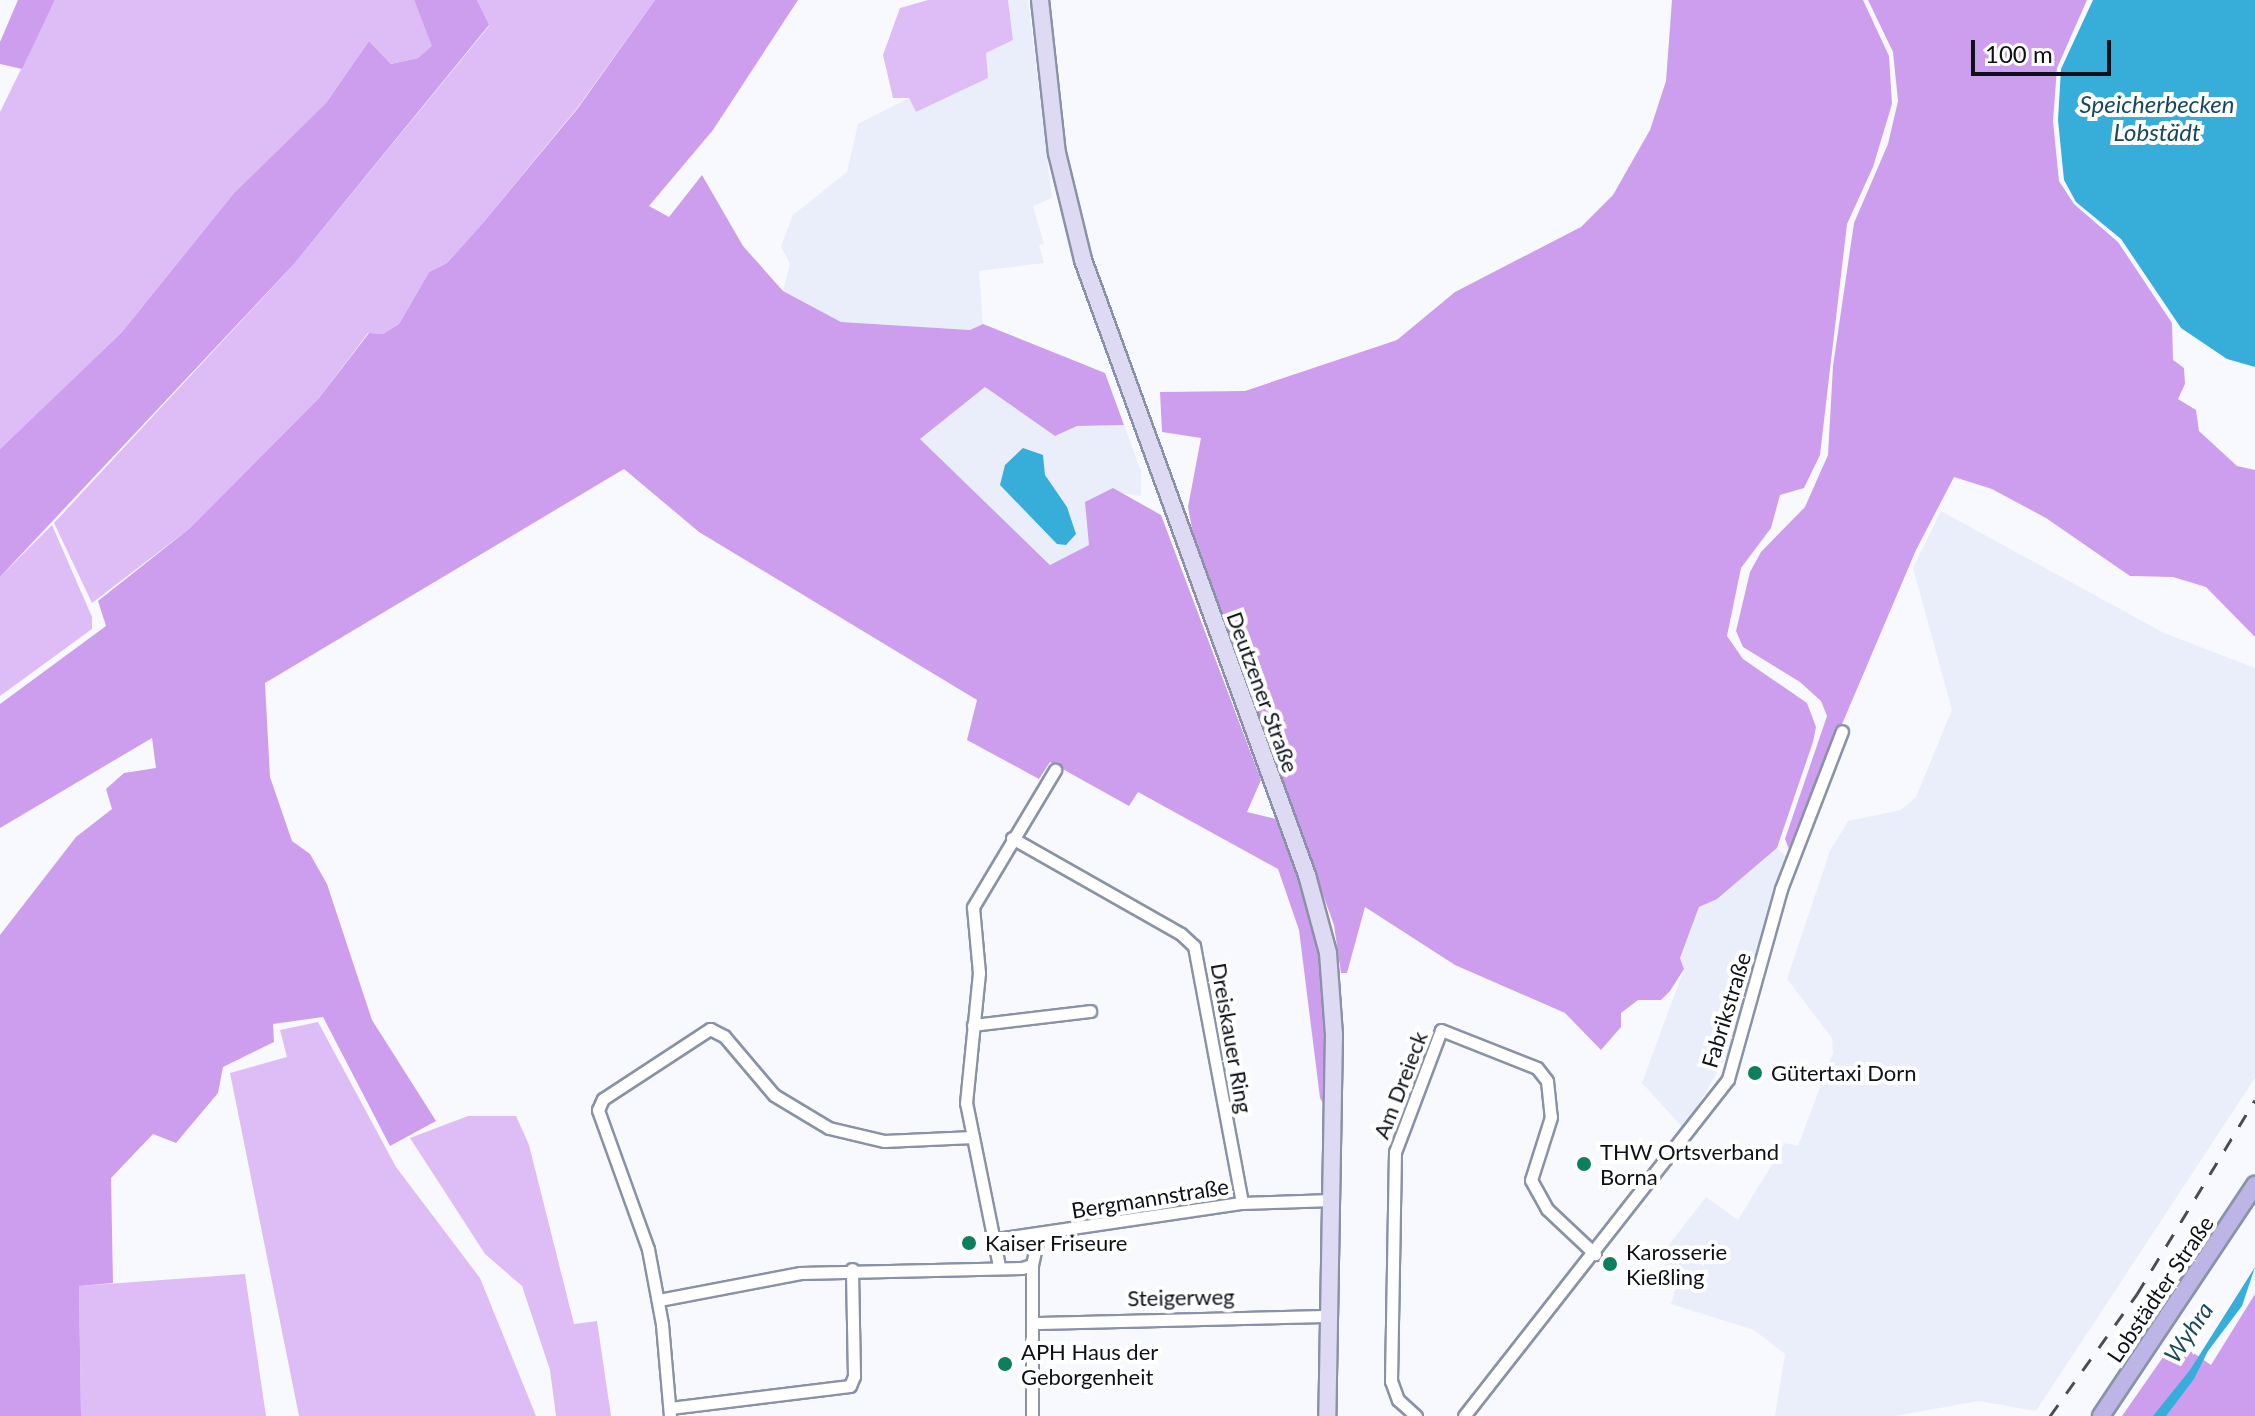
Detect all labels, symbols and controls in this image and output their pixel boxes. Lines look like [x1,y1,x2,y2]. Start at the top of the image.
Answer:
scale bar [1975,24,2115,74]
text: 100 m [1985,39,2053,68]
water label: Speicherbecken Lobstädt [2080,90,2234,146]
street label: Deutzener Straße [1222,608,1304,776]
street label: Fabrikstraße [1696,949,1756,1071]
street label: Dreiskauer Ring [1206,961,1258,1115]
street label: Am Dreieck [1367,1028,1433,1142]
place label: Gütertaxi Dorn [1771,1060,1917,1086]
marker: Gütertaxi Dorn [1746,1064,1764,1082]
place label: THW Ortsverband Borna [1600,1138,1779,1190]
marker: THW Ortsverband Borna [1575,1155,1593,1173]
street label: Bergmannstraße [1069,1173,1231,1223]
street label: Lobstädter Straße [2101,1211,2219,1367]
place label: Kaiser Friseure [985,1230,1128,1256]
marker: Kaiser Friseure [960,1234,978,1252]
place label: Karosserie Kießling [1626,1238,1727,1290]
marker: Karosserie Kießling [1601,1255,1619,1273]
street label: Steigerweg [1127,1283,1235,1311]
water label: Wyhra [2157,1296,2219,1368]
place label: APH Haus der Geborgenheit [1021,1338,1158,1390]
marker: APH Haus der Geborgenheit [996,1355,1014,1373]

